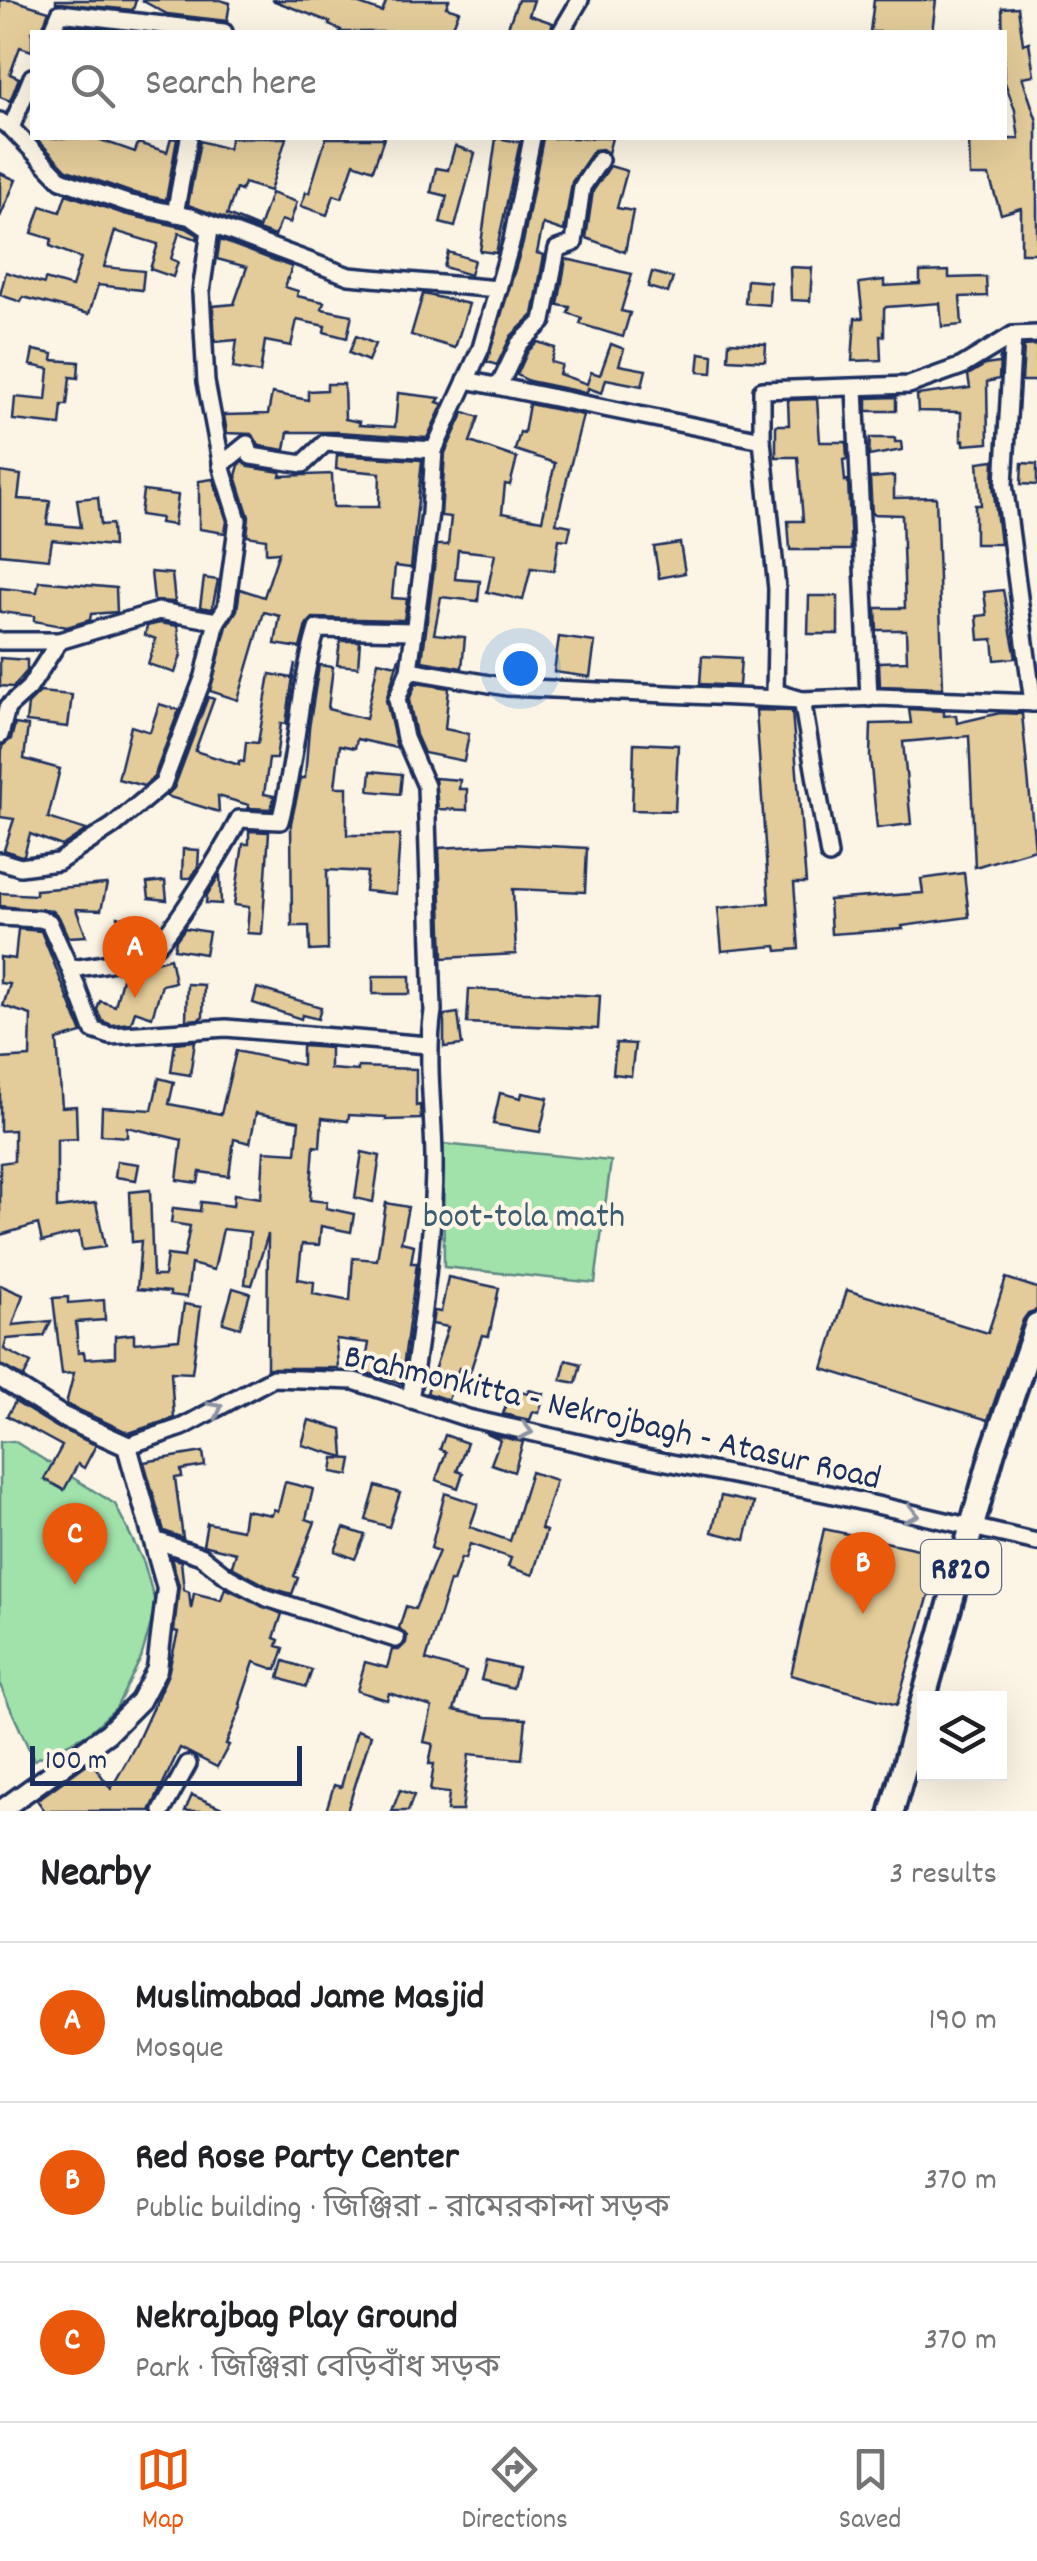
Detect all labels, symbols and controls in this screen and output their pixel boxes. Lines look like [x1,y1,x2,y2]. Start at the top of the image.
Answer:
search box [30,30,1007,140]
icon: search [65,58,120,113]
text: Search here [145,58,317,113]
your location [495,643,546,694]
pin: A [102,916,168,998]
park label: boot-tola math [423,1194,625,1244]
street label: Brahmonkitta - Nekrojbagh - Atasur Road [339,1334,885,1506]
one-way arrow [206,1401,224,1421]
one-way arrow [517,1419,534,1440]
pin: C [42,1502,108,1585]
one-way arrow [903,1502,920,1523]
pin: B [830,1532,896,1614]
road number: R820 [921,1540,1001,1594]
map controls [917,1691,1007,1781]
button: layers [917,1691,1007,1781]
scale bar [30,1741,302,1786]
text: 100 m [45,1743,107,1783]
text: Nearby [40,1846,150,1906]
text: 3 results [889,1853,997,1899]
text: Muslimabad Jame Masjid [135,1972,484,2027]
text: A [64,1999,81,2045]
text: 190 m [929,1999,997,2045]
text: Mosque [135,2027,224,2073]
text: Red Rose Party Center [135,2132,459,2187]
text: B [65,2159,80,2205]
text: 370 m [924,2159,997,2205]
text: Public building · জিঞ্জিরা - রামেরকান্দা সড়ক [135,2187,670,2233]
text: Nekrajbag Play Ground [135,2292,458,2347]
text: C [65,2319,80,2365]
text: 370 m [924,2319,997,2365]
text: Park · জিঞ্জিরা বেড়িবাঁধ সড়ক [135,2347,500,2393]
tab: Map [136,2442,191,2542]
tab: Directions [462,2442,568,2542]
tab: Saved [839,2442,901,2542]

